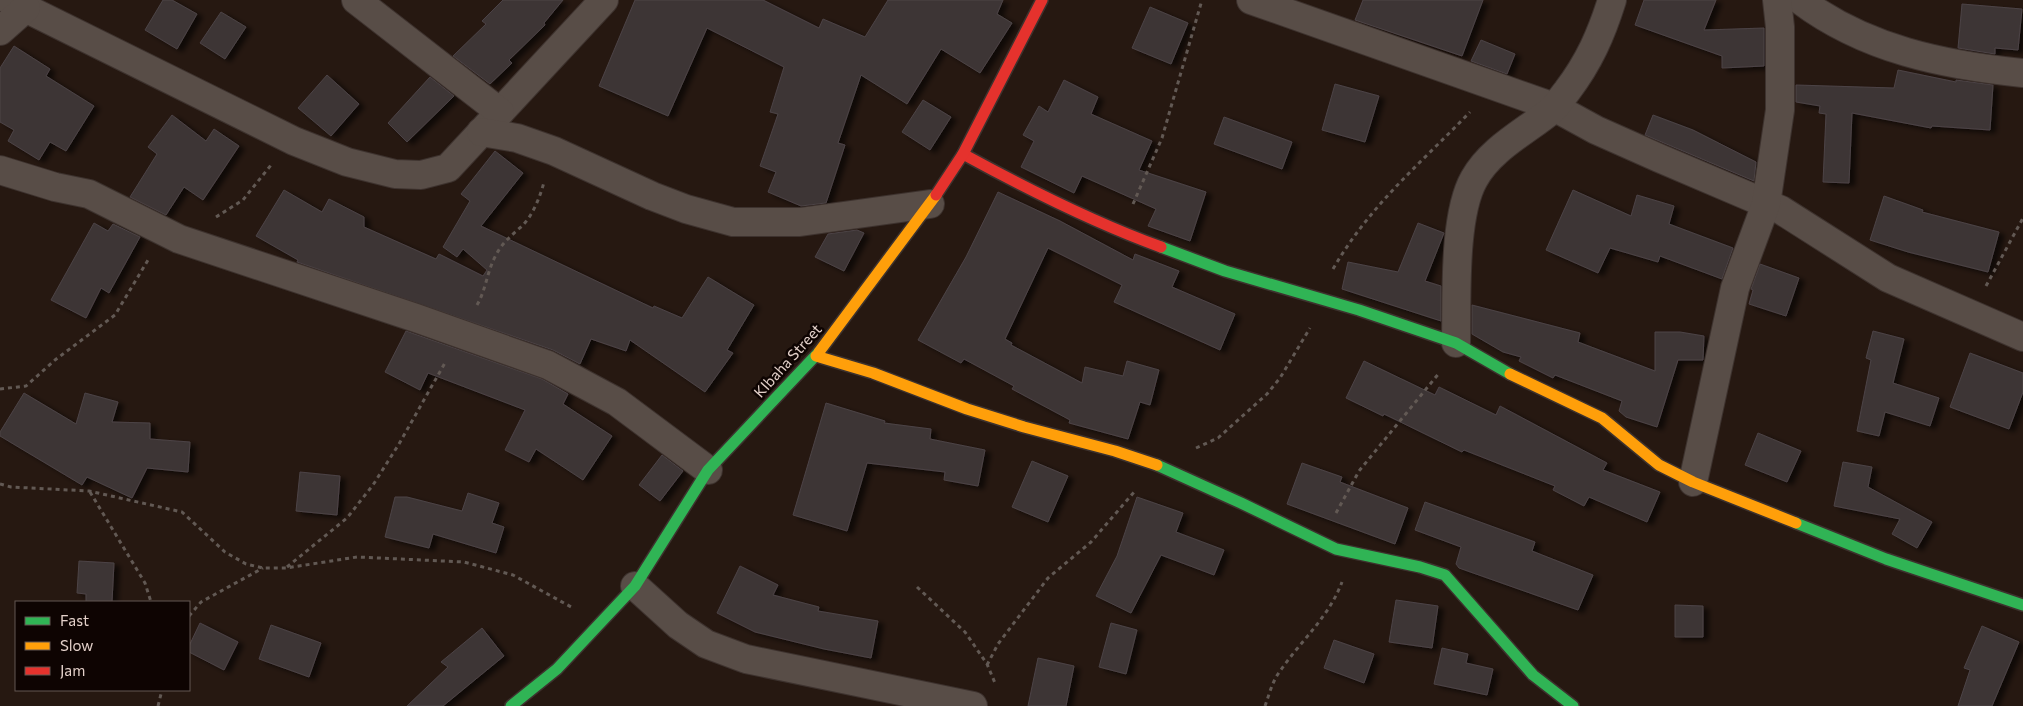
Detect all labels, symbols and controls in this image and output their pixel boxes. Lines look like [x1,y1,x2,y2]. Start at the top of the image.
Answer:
street label: KIbaha Street [750,320,825,401]
legend [15,601,190,691]
text: Fast [60,611,89,629]
text: Slow [60,636,93,654]
text: Jam [60,661,85,679]

